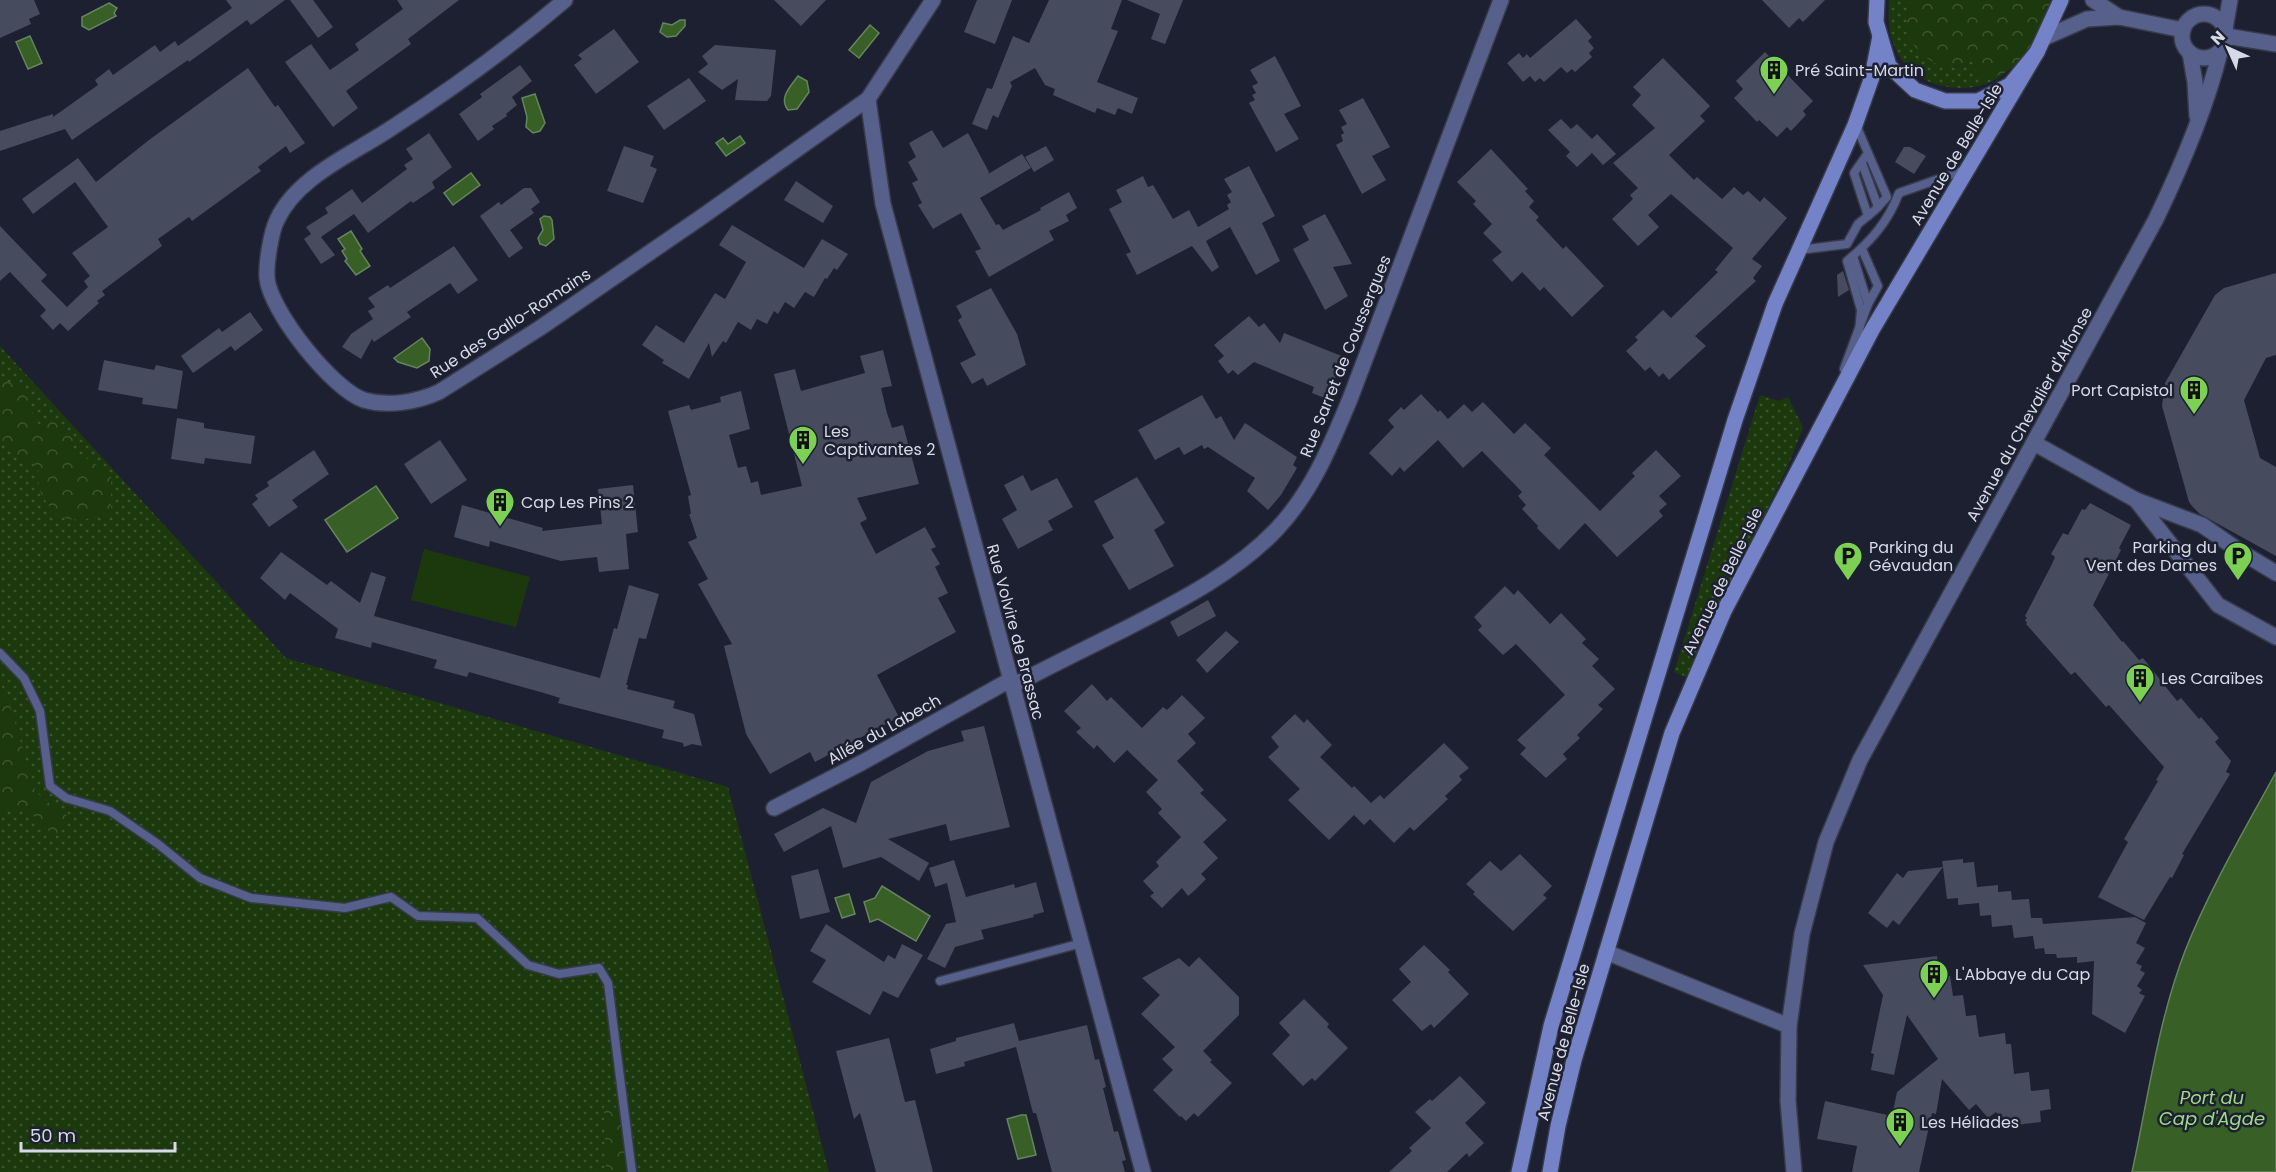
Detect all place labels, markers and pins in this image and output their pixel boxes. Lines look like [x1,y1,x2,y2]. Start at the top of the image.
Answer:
building icon: Pré Saint-Martin [1758,54,1790,96]
place label: Pré Saint-Martin [1795,59,1924,82]
building icon: Port Capistol [2178,374,2210,416]
place label: Port Capistol [2071,379,2173,402]
place label: Les Captivantes 2 [824,420,935,461]
building icon: Les Captivantes 2 [787,424,819,466]
building icon: Cap Les Pins 2 [484,486,516,528]
place label: Cap Les Pins 2 [521,491,634,514]
place label: Parking du Gévaudan [1869,536,1954,577]
place label: Parking du Vent des Dames [2086,536,2217,577]
parking icon: Parking du Gévaudan [1832,540,1864,582]
parking icon: Parking du Vent des Dames [2222,540,2254,582]
building icon: Les Caraïbes [2124,662,2156,704]
place label: Les Caraïbes [2161,667,2263,690]
building icon: L'Abbaye du Cap [1918,958,1950,1000]
place label: L'Abbaye du Cap [1955,963,2090,986]
building icon: Les Héliades [1884,1106,1916,1148]
place label: Les Héliades [1921,1111,2019,1134]

